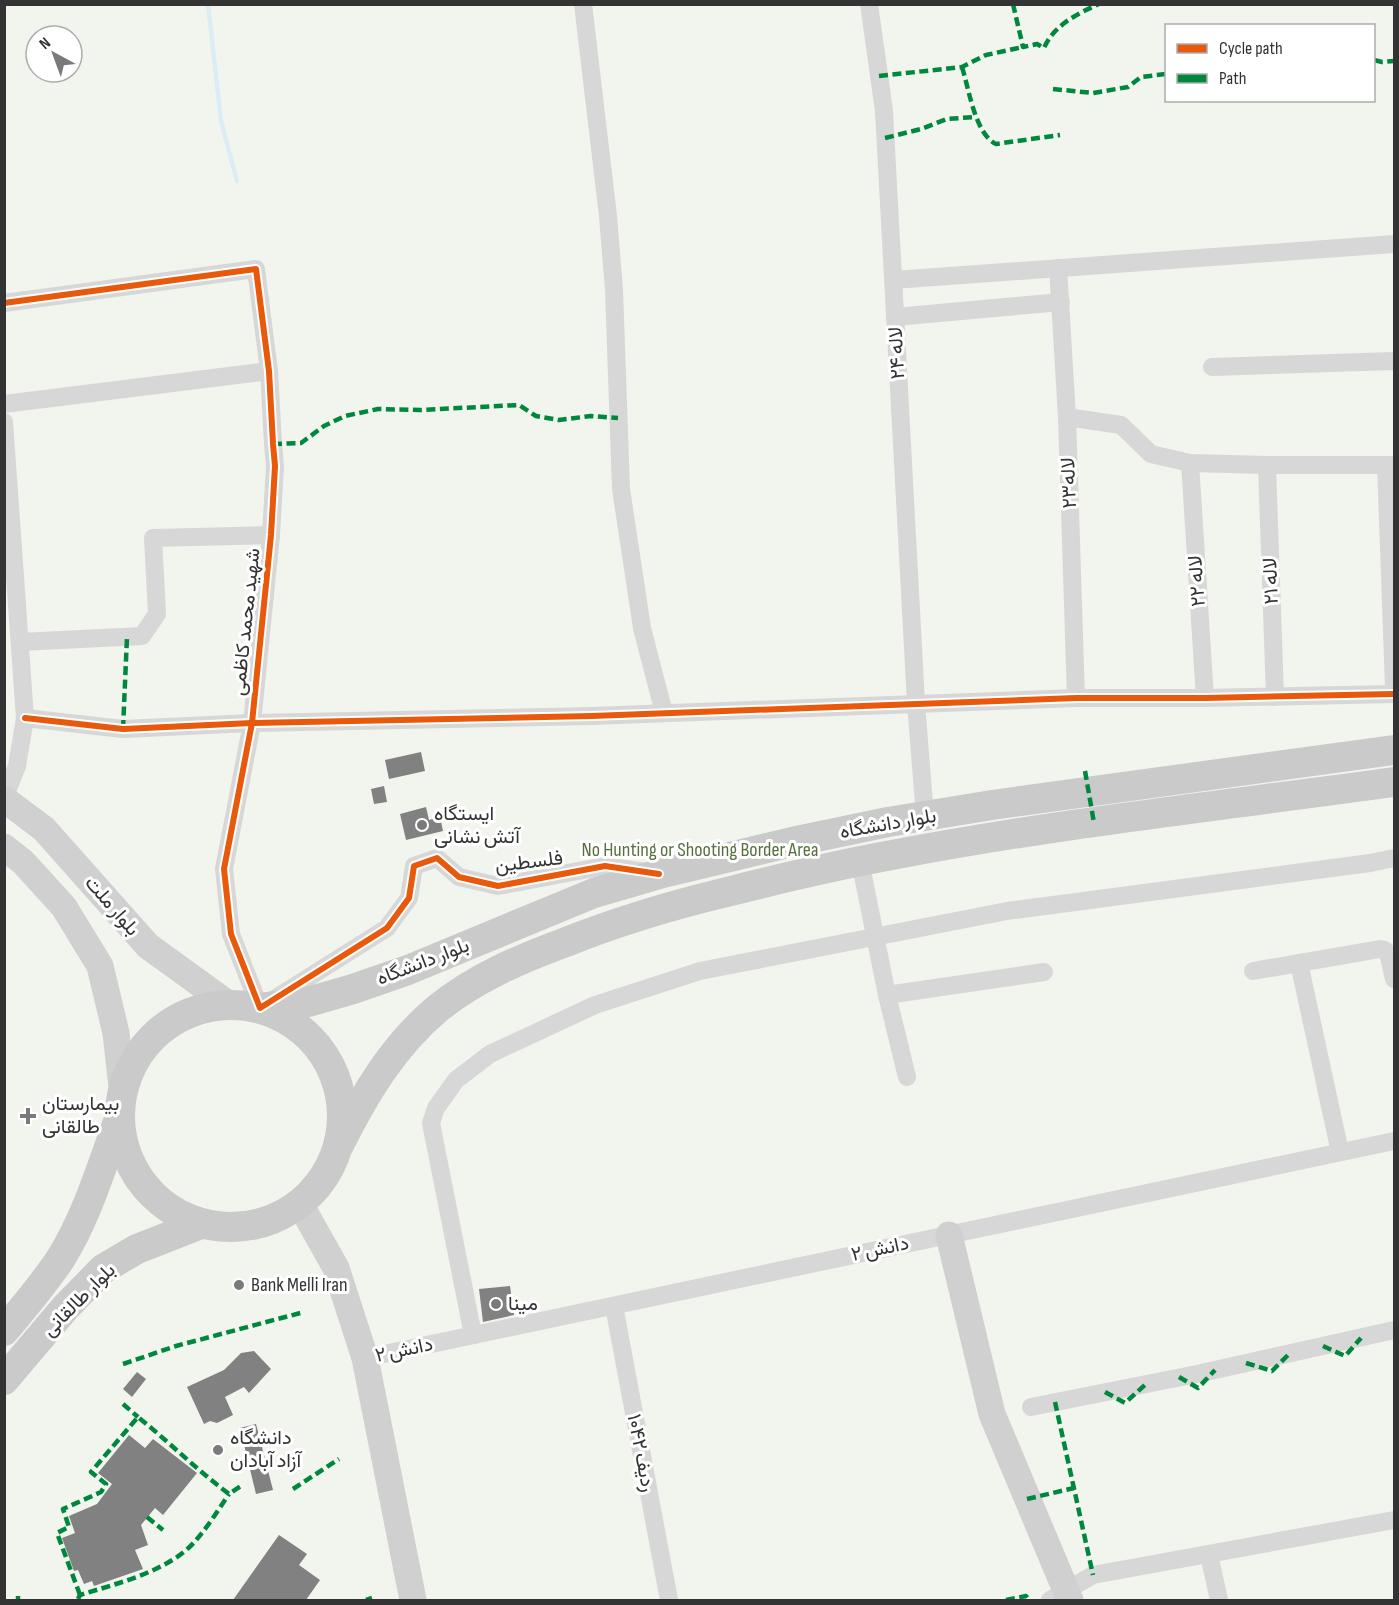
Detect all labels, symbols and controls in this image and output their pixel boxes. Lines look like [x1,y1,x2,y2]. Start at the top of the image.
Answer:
north arrow [24,24,84,84]
legend [1165,24,1375,102]
text: N [36,34,55,54]
text: Cycle path [1219,38,1283,59]
text: Path [1219,68,1247,89]
street label: لاله ۲۴ [884,326,910,380]
street label: لاله۲۳ [1056,457,1082,509]
street label: شهید محمد کاظمی [226,547,266,697]
street label: لاله ۲۲ [1183,554,1211,608]
street label: لاله ۲۱ [1258,557,1284,605]
place label: ایستگاه آتش نشانی [434,802,521,849]
street label: بلوار دانشگاه [838,804,938,844]
marker: ایستگاه آتش نشانی [415,818,429,832]
park label: No Hunting or Shooting Border Area [582,838,818,862]
street label: فلسطین [494,846,564,878]
street label: بلوار ملت [80,871,144,941]
street label: بلوار دانشگاه [373,933,473,991]
place label: بیمارستان طالقانی [42,1092,119,1139]
marker: بیمارستان طالقانی [19,1107,37,1125]
street label: دانش ۲ [849,1231,911,1267]
street label: بلوار طالقانی [37,1258,121,1342]
place label: Bank Melli Iran [251,1273,347,1297]
marker: Bank Melli Iran [232,1278,246,1292]
place label: مینا [508,1292,538,1316]
marker: مینا [489,1297,503,1311]
street label: دانش ۲ [373,1332,435,1368]
street label: ردیف ۱۰۴۲ [622,1412,660,1494]
place label: دانشگاه آزاد آبادان [230,1426,302,1473]
marker: دانشگاه آزاد آبادان [211,1443,225,1457]

